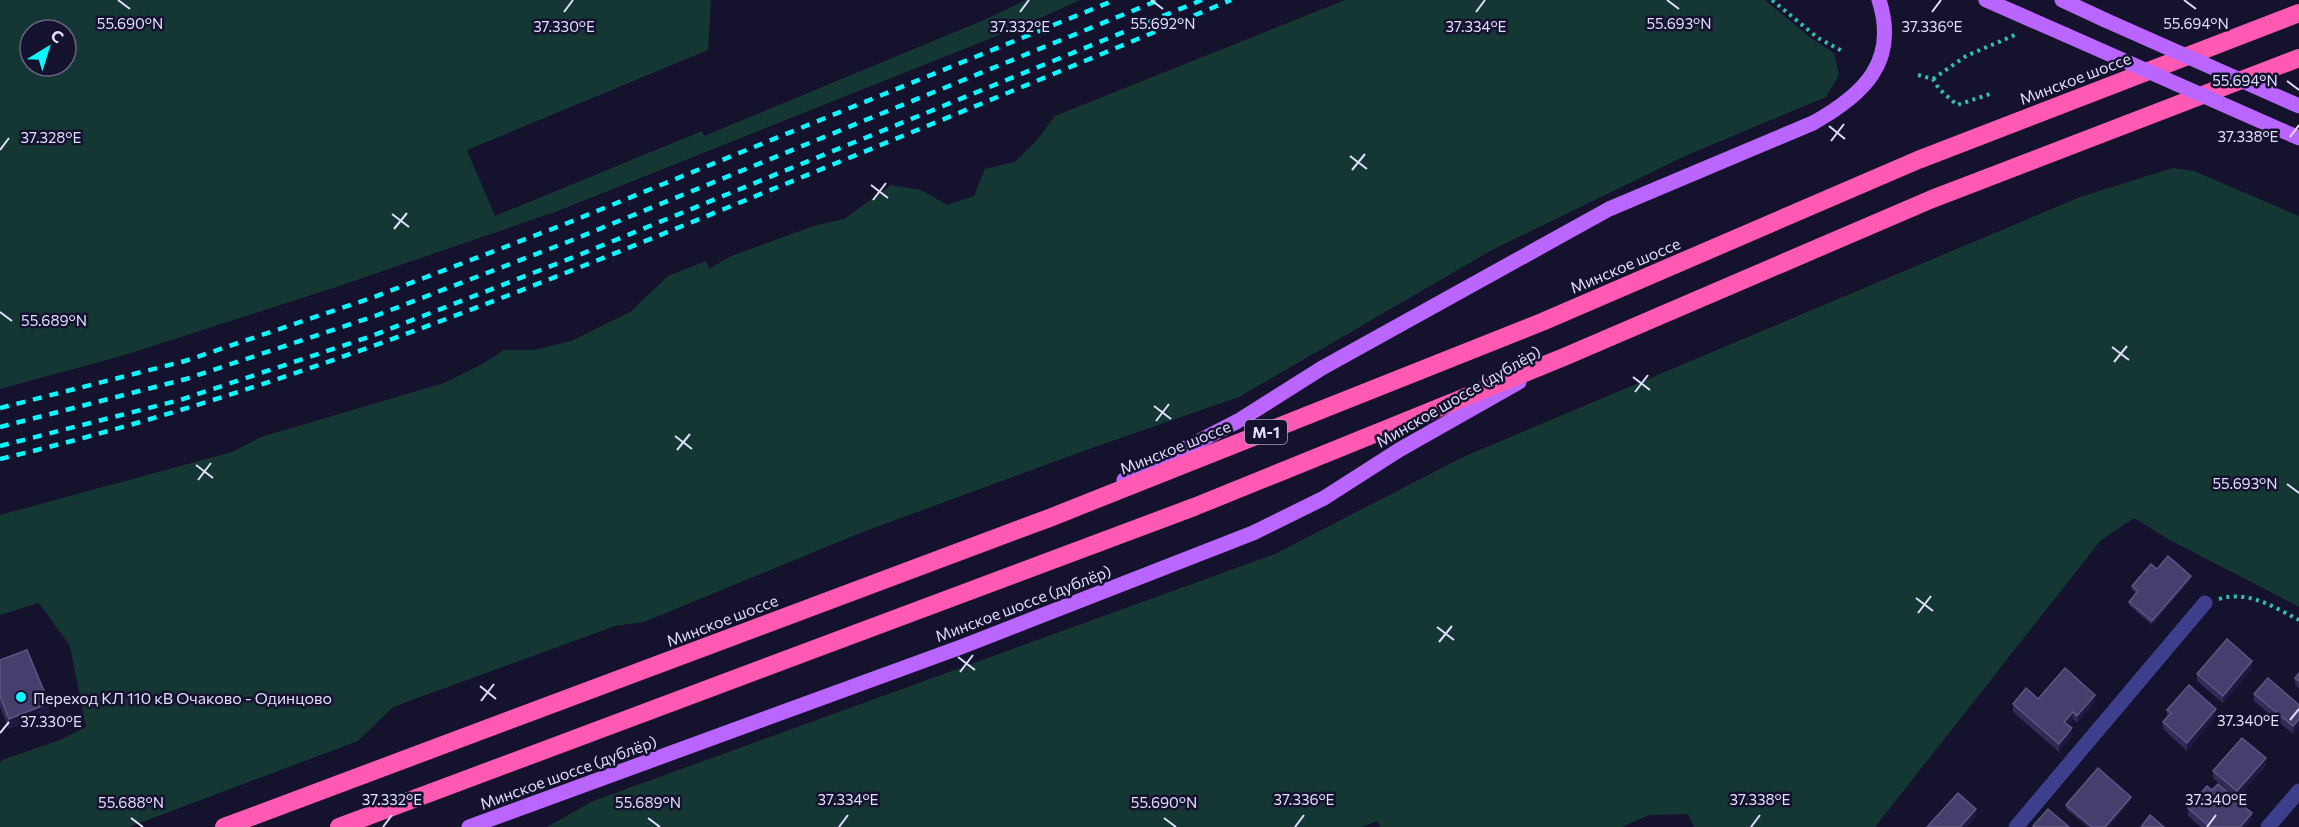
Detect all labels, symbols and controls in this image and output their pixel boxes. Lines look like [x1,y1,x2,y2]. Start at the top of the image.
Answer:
text: 55.690°N [97,14,163,32]
text: 55.692°N [1130,14,1196,32]
text: 55.693°N [1646,14,1712,32]
text: 55.694°N [2163,14,2229,32]
text: 37.330°E [533,17,595,35]
text: 37.332°E [990,17,1050,35]
text: 37.334°E [1446,17,1507,35]
text: 37.336°E [1901,17,1963,35]
north arrow [18,18,78,78]
text: С [47,25,68,47]
street label: Минское шоссе [2017,48,2133,108]
text: 55.694°N [2212,71,2278,89]
text: 37.338°E [2217,127,2279,145]
text: 37.328°E [21,128,81,146]
street label: Минское шоссе [1567,233,1683,297]
text: 55.689°N [21,311,87,329]
street label: Минское шоссе (дублёр) [1372,341,1544,451]
street label: Минское шоссе [1117,416,1233,478]
road number: М-1 [1245,420,1287,444]
text: 55.693°N [2212,474,2278,492]
street label: Минское шоссе (дублёр) [932,561,1114,645]
street label: Минское шоссе [664,590,780,650]
place label: Переход КЛ 110 кВ Очаково - Одинцово [33,688,332,707]
marker: Переход КЛ 110 кВ Очаково - Одинцово [14,690,28,704]
text: 37.340°E [2217,711,2279,729]
text: 37.330°E [20,712,82,730]
street label: Минское шоссе (дублёр) [477,731,659,813]
text: 37.332°E [362,790,422,808]
text: 37.334°E [818,790,879,808]
text: 37.336°E [1273,790,1335,808]
text: 37.338°E [1729,790,1791,808]
text: 37.340°E [2185,790,2247,808]
text: 55.688°N [98,793,164,811]
text: 55.689°N [615,793,681,811]
text: 55.690°N [1131,793,1197,811]

